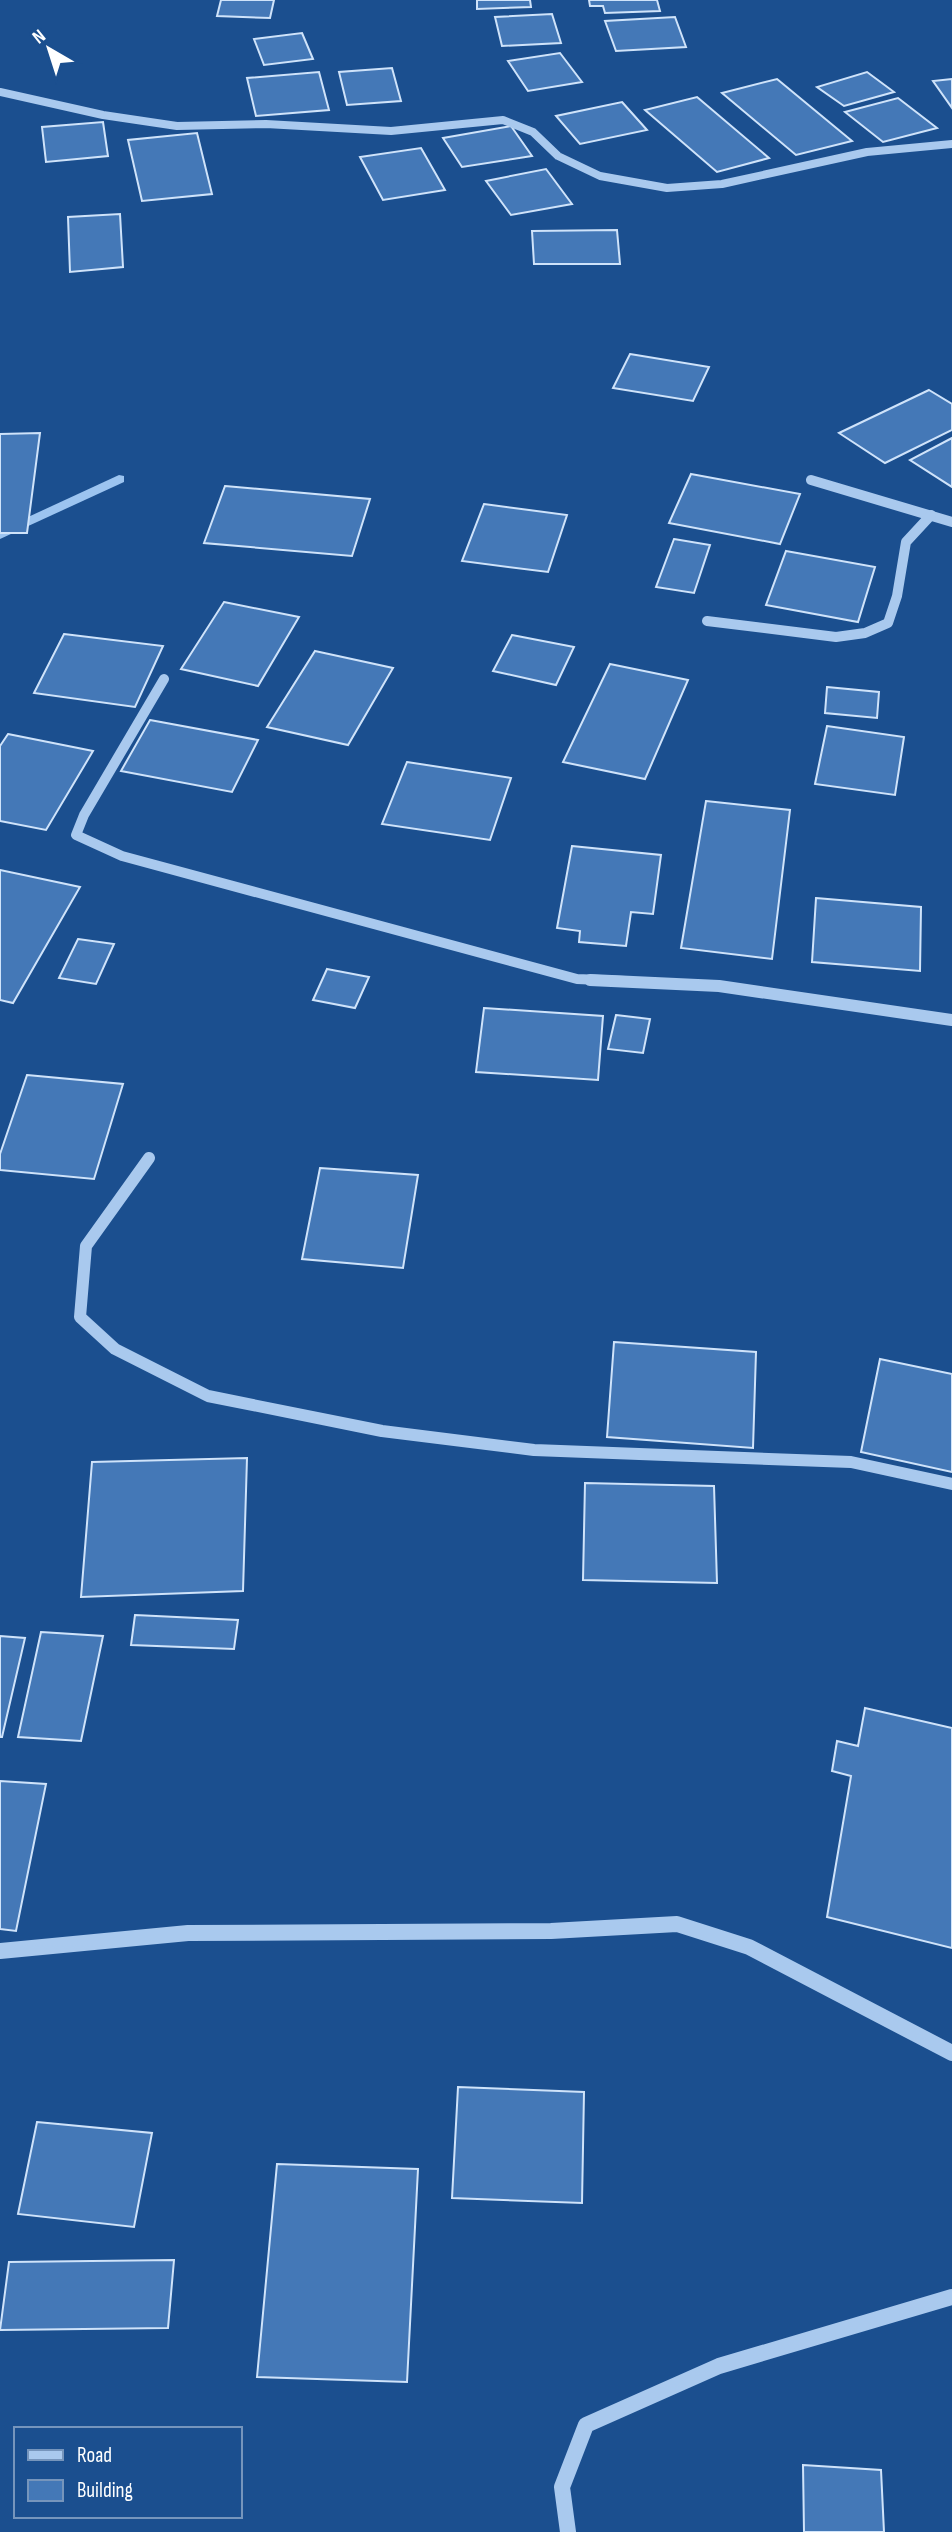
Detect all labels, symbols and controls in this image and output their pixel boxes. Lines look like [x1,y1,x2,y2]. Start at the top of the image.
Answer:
north arrow [14,14,84,84]
text: N [28,25,50,49]
legend [14,2427,242,2518]
text: Road [77,2443,112,2468]
text: Building [77,2478,133,2503]

